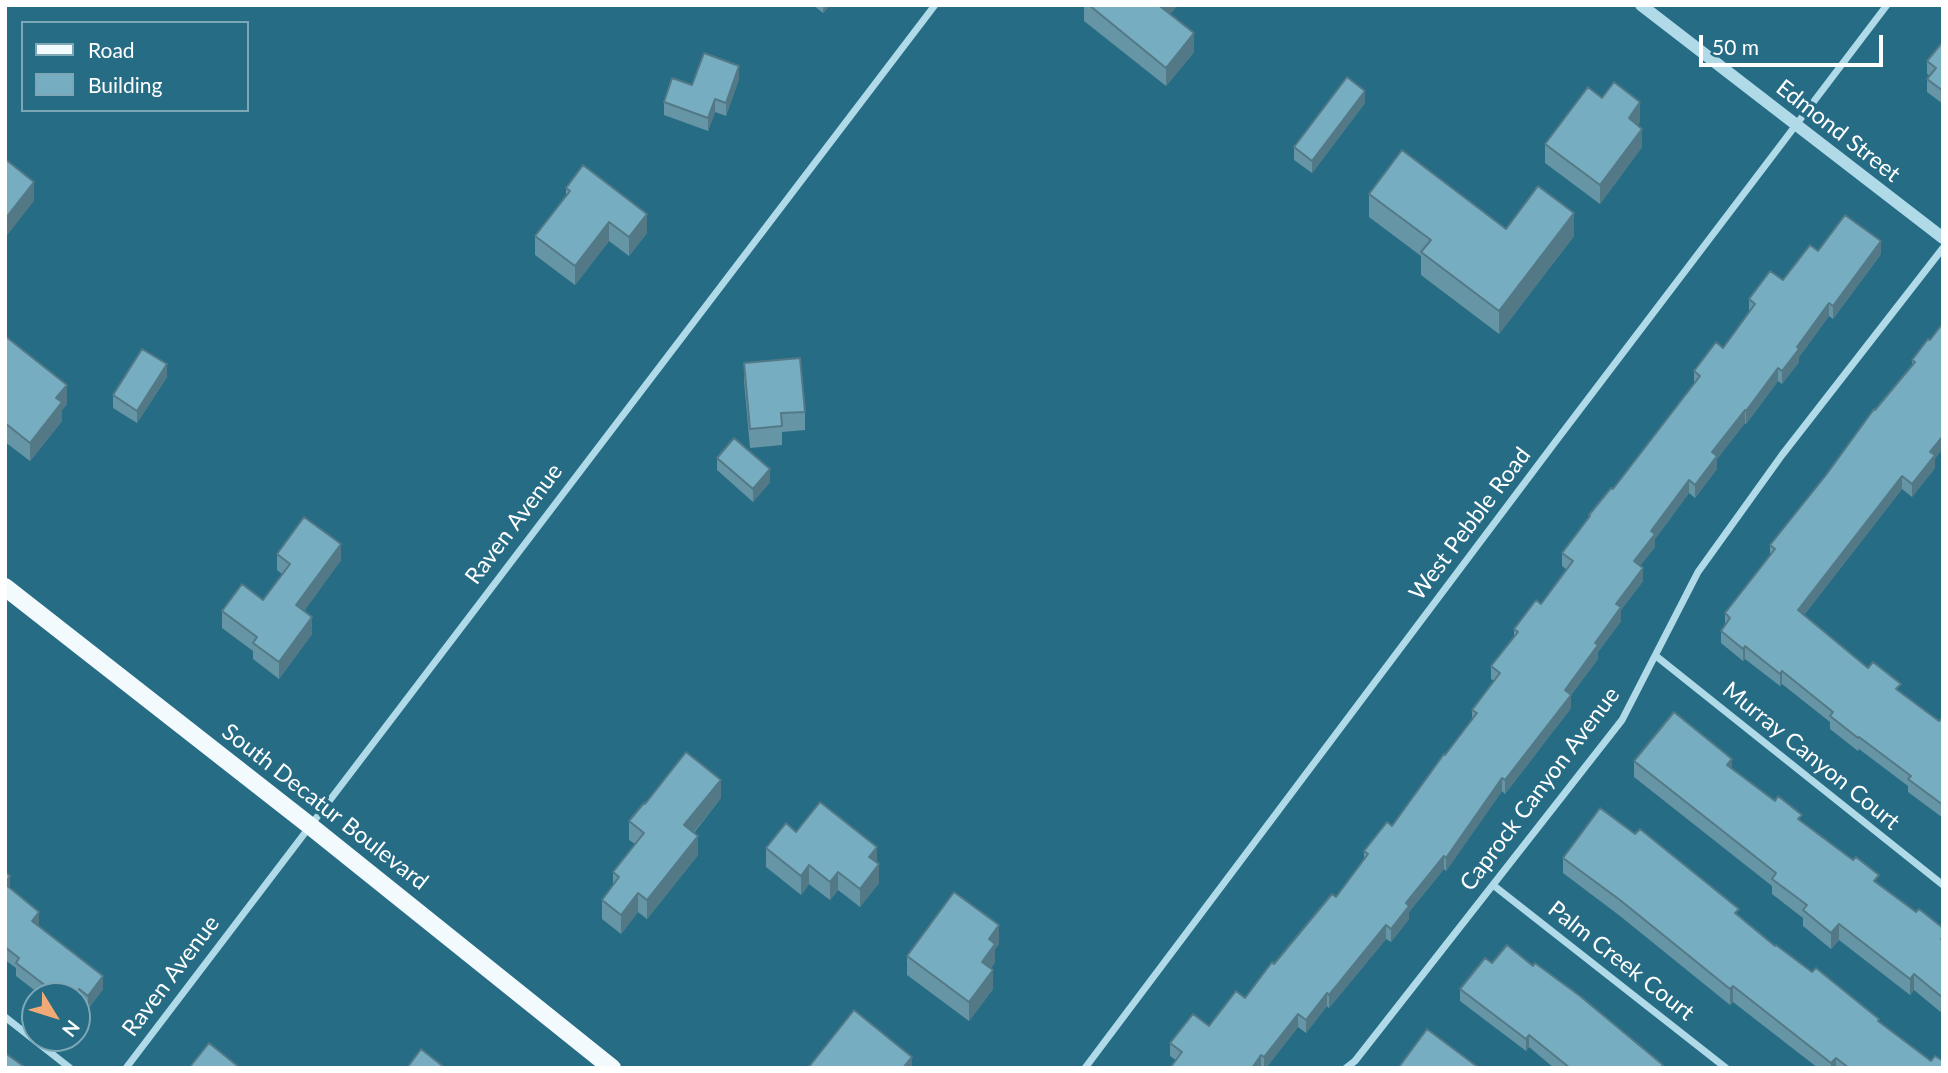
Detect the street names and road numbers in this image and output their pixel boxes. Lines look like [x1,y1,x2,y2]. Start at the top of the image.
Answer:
street label: Edmond Street [1770,74,1906,188]
street label: West Pebble Road [1404,442,1536,606]
street label: Raven Avenue [460,458,568,590]
street label: Murray Canyon Court [1717,676,1905,836]
street label: Caprock Canyon Avenue [1454,682,1626,896]
street label: South Decatur Boulevard [216,718,434,896]
street label: Palm Creek Court [1542,895,1700,1027]
street label: Raven Avenue [117,910,225,1042]

